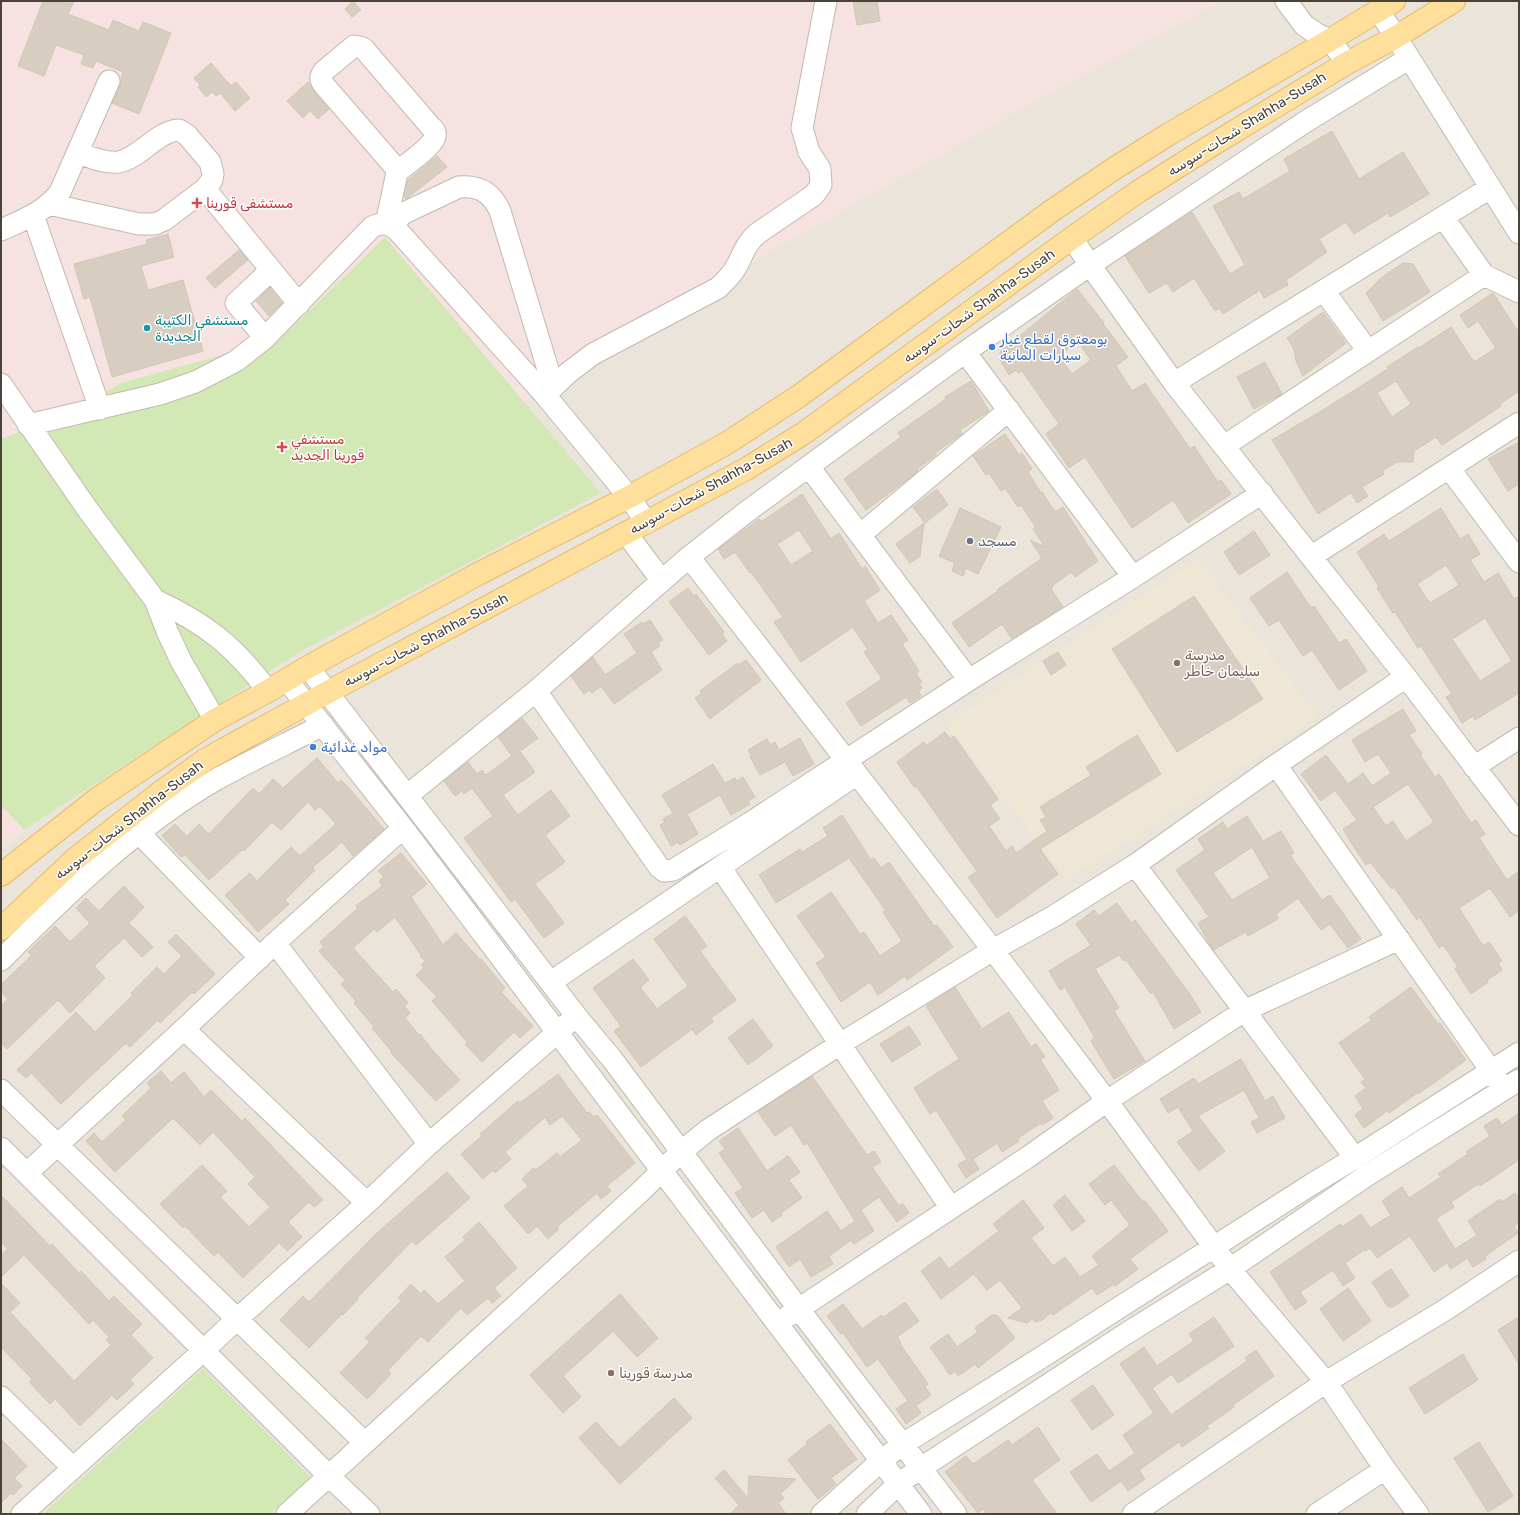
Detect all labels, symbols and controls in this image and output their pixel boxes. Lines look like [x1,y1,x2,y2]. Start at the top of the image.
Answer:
street label: شحات-سوسه Shahha-Susah [1165,68,1329,180]
place label: مستشفى قورينا [206,195,293,212]
marker: مستشفى قورينا [191,197,203,209]
street label: شحات-سوسه Shahha-Susah [900,245,1058,367]
place label: مستشفي الكتيبة الجديدة [155,312,249,345]
marker: مستشفي الكتيبة الجديدة [142,323,152,333]
place label: بومعتوق لقطع غيار سيارات المانية [999,331,1108,364]
marker: بومعتوق لقطع غيار سيارات المانية [987,342,997,352]
place label: مستشفي قورينا الجديد [291,431,364,464]
street label: شحات-سوسه Shahha-Susah [627,434,795,538]
marker: مستشفي قورينا الجديد [276,441,288,453]
place label: مسجد [978,533,1017,550]
marker: مسجد [965,536,975,546]
street label: شحات-سوسه Shahha-Susah [341,589,511,691]
place label: مدرسة سليمان خاطر [1184,647,1260,680]
marker: مدرسة سليمان خاطر [1172,658,1182,668]
place label: مواد غذائية [321,739,387,756]
marker: مواد غذائية [308,742,318,752]
street label: شحات-سوسه Shahha-Susah [51,757,207,883]
place label: مدرسة قورينا [619,1365,693,1382]
marker: مدرسة قورينا [606,1368,616,1378]

